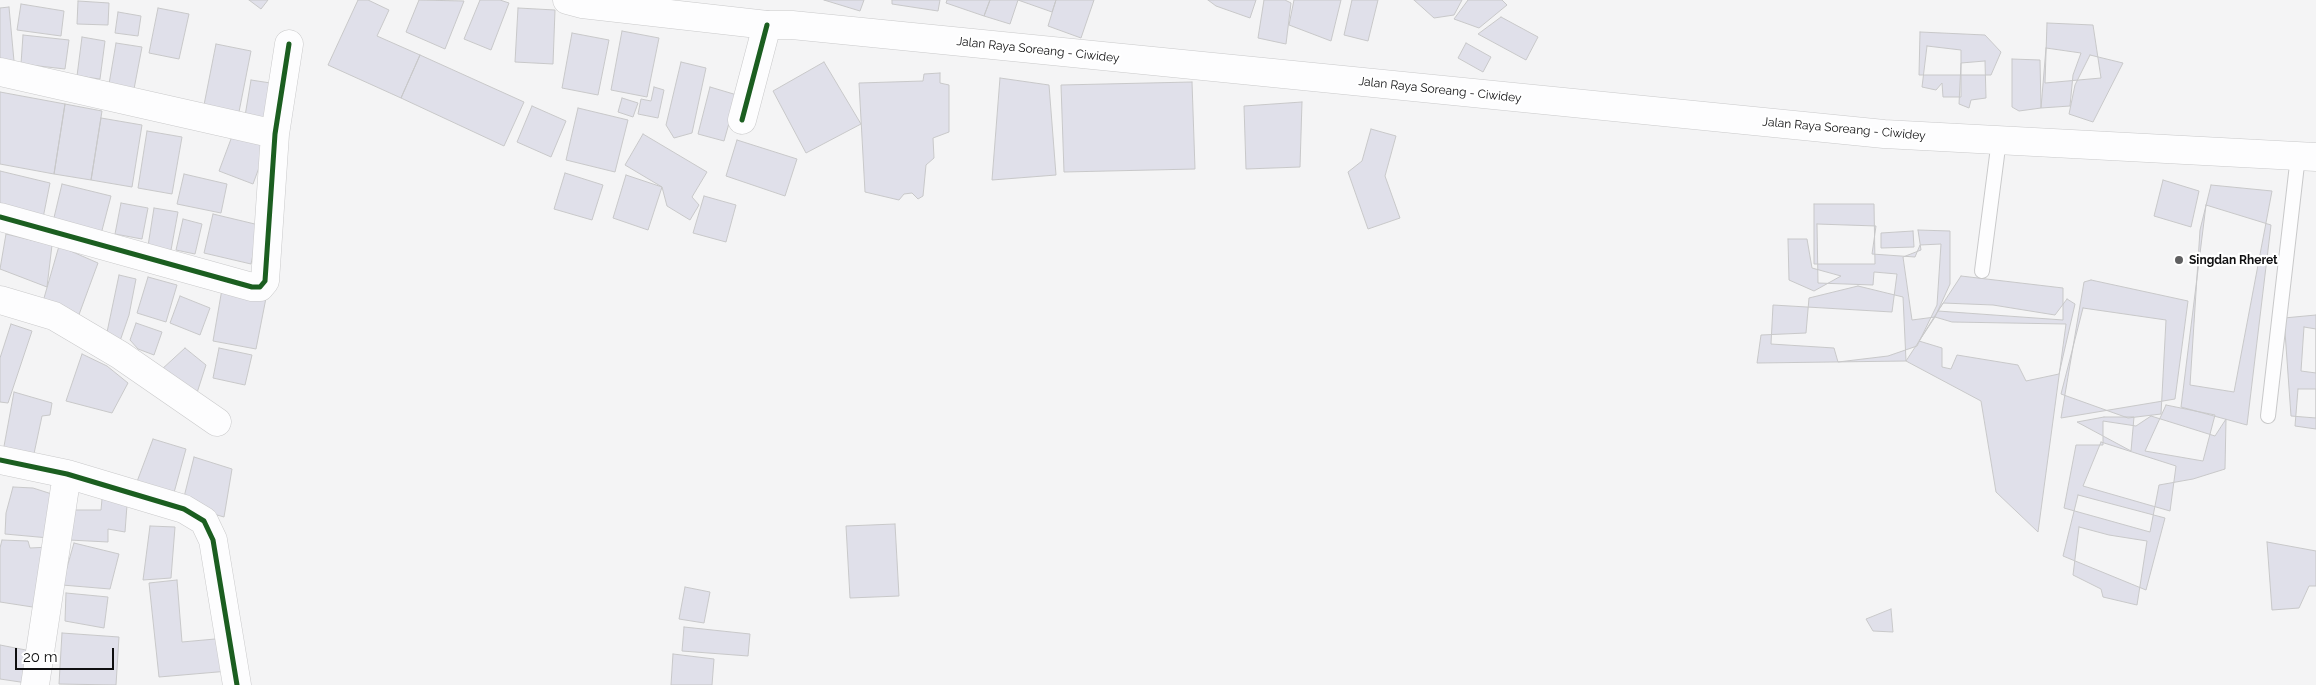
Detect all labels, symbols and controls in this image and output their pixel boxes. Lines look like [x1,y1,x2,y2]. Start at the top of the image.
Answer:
street label: Jalan Raya Soreang - Ciwidey [956,34,1120,66]
street label: Jalan Raya Soreang - Ciwidey [1358,74,1522,106]
street label: Jalan Raya Soreang - Ciwidey [1762,115,1926,143]
place label: Singdan Rheret [2189,253,2278,267]
marker: Singdan Rheret [2173,254,2185,266]
scale bar [18,638,116,670]
text: 20 m [23,648,58,666]

